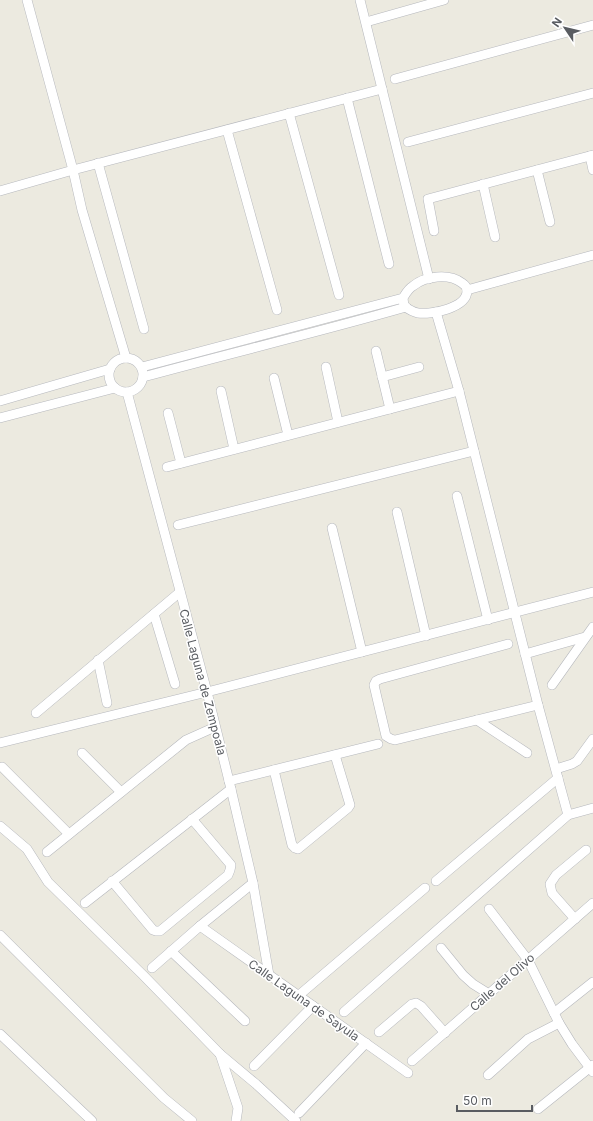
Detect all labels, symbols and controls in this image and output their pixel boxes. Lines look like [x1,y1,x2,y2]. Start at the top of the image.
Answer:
north arrow [545,8,585,48]
text: N [549,15,565,30]
street label: Calle Laguna de Zempoala [176,607,230,757]
street label: Calle del Olivo [467,950,537,1014]
street label: Calle Laguna de Sayula [245,956,363,1044]
scale bar [457,1087,532,1113]
text: 50 m [463,1093,492,1108]

